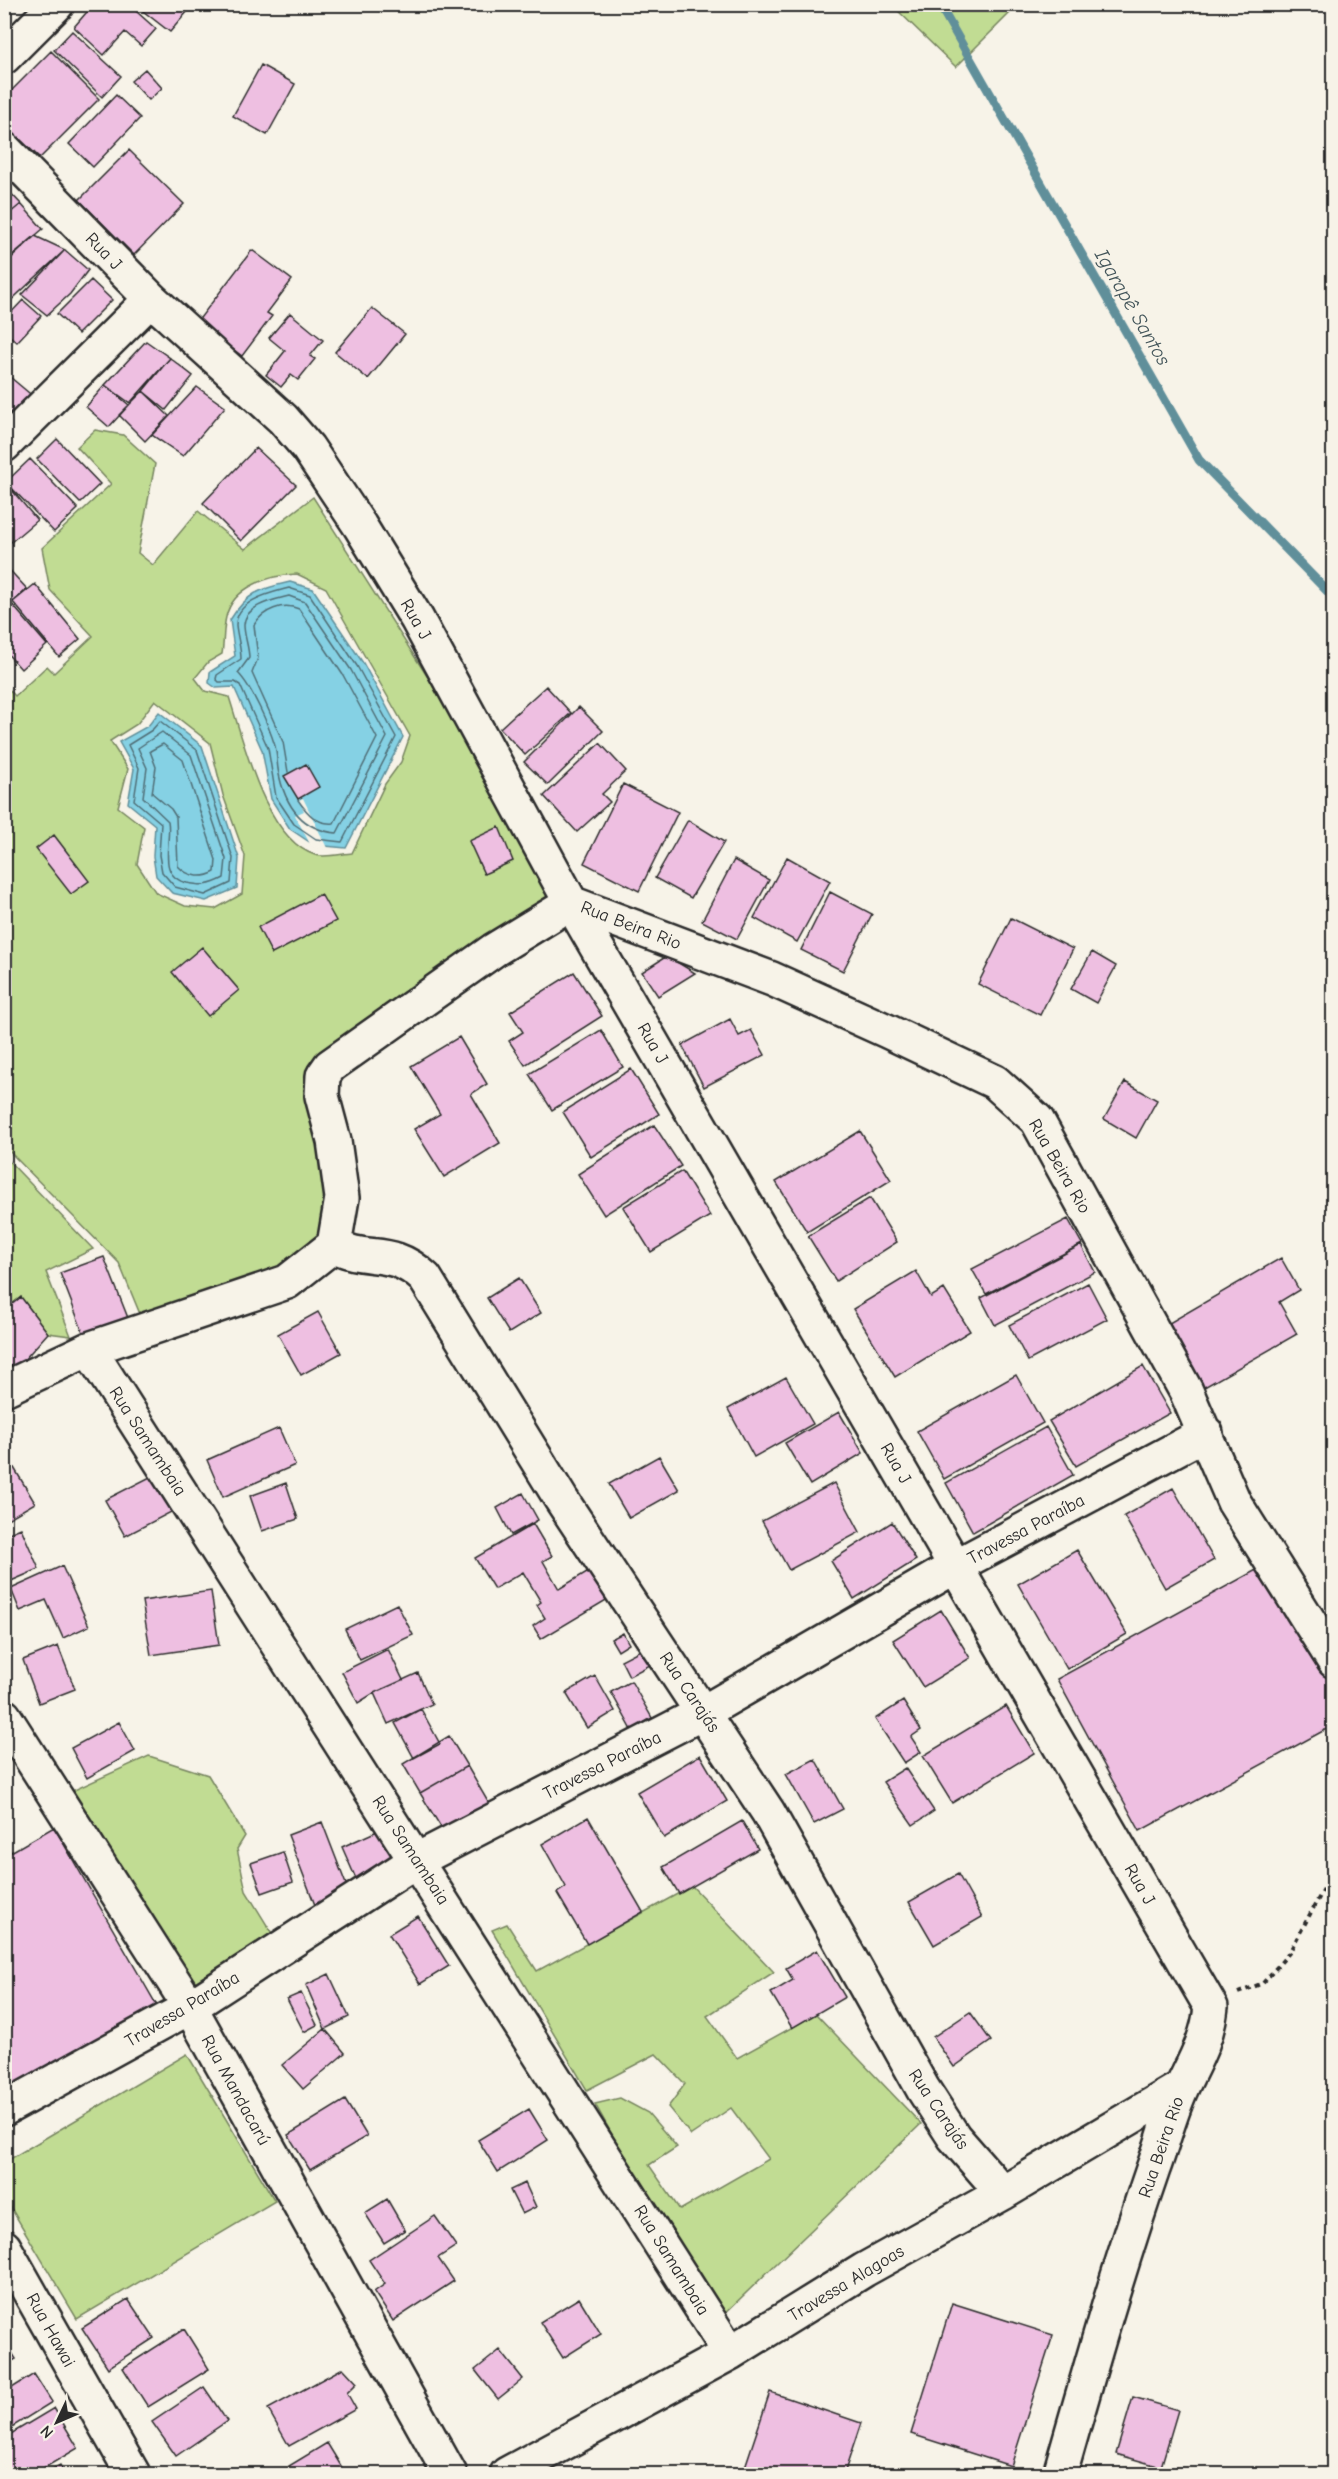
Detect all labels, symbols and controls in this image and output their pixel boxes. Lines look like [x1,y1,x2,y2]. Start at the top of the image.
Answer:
street label: Rua J [81,228,126,274]
water label: Igarapê Santos [1089,244,1176,370]
street label: Rua J [396,595,436,643]
street label: Rua Beira Rio [578,897,684,954]
street label: Rua J [633,1019,673,1067]
street label: Rua Beira Rio [1024,1115,1095,1217]
street label: Rua Samambaia [105,1383,191,1500]
street label: Rua J [876,1439,916,1487]
street label: Travessa Paraíba [964,1490,1088,1569]
street label: Rua Carajás [655,1648,724,1737]
street label: Travessa Paraíba [540,1727,665,1804]
street label: Rua Samambaia [368,1792,454,1909]
street label: Rua J [1120,1860,1160,1908]
street label: Travessa Paraíba [121,1967,243,2052]
street label: Rua Mandacarú [197,2031,274,2149]
street label: Rua Carajás [904,2065,973,2154]
street label: Rua Beira Rio [1134,2094,1189,2201]
street label: Rua Samambaia [629,2201,714,2319]
street label: Travessa Alagoas [785,2241,908,2326]
street label: Rua Hawai [22,2290,79,2371]
north arrow [27,2392,87,2452]
text: N [37,2422,57,2442]

